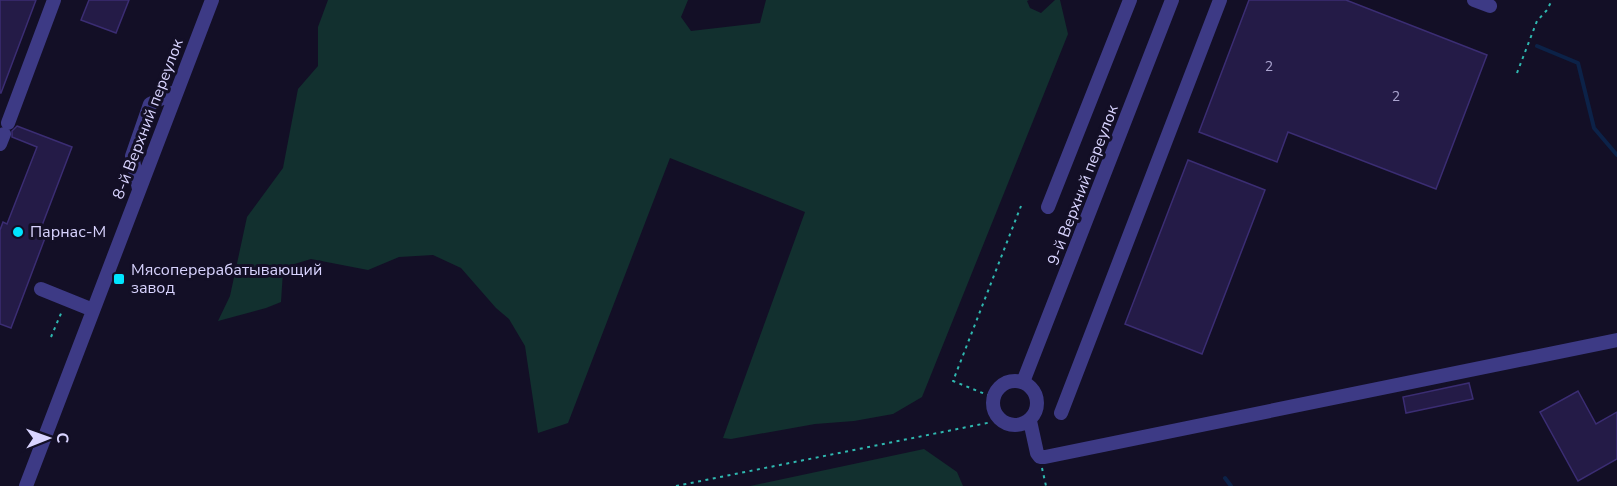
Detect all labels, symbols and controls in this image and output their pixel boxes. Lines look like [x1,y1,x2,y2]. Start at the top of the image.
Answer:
street label: 8-й Верхний переулок [107,35,189,202]
house number: 2 [1265,57,1273,76]
house number: 2 [1392,87,1400,106]
street label: 9-й Верхний переулок [1042,101,1124,268]
place label: Парнас-М [30,221,106,243]
marker: Парнас-М [11,225,25,239]
place label: Мясоперерабатывающий завод [131,259,322,299]
marker: Мясоперерабатывающий завод [112,272,126,286]
north arrow [18,408,78,468]
text: С [51,432,73,444]

